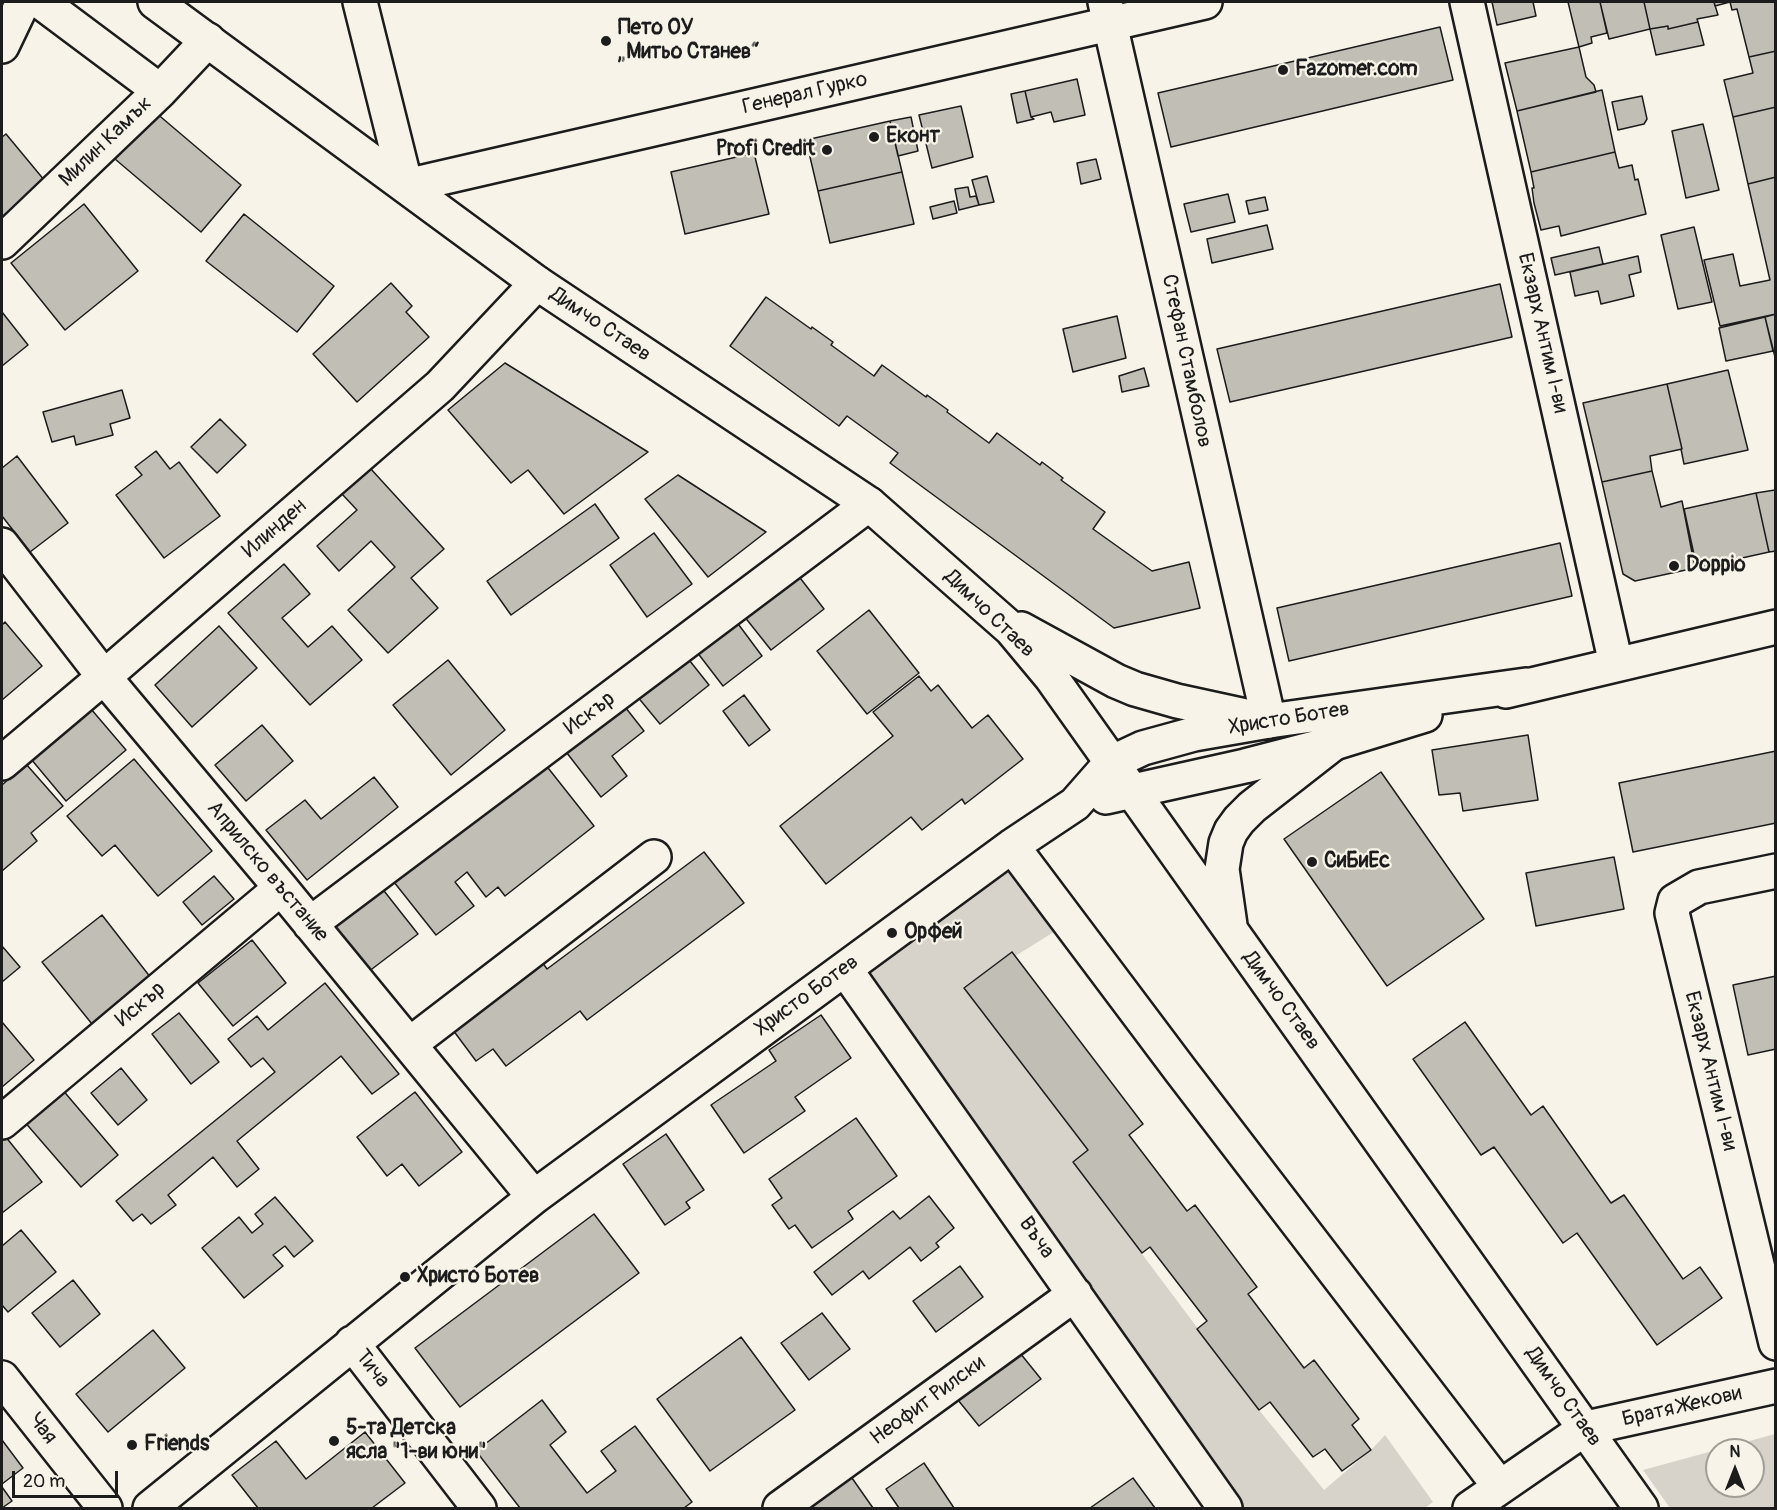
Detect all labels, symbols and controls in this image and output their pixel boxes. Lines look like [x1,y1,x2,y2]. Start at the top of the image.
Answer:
place label: Пето ОУ „Митьо Станев“ [618,16,760,66]
marker: Пето ОУ „Митьо Станев“ [599,34,613,48]
place label: Fazomer.com [1295,57,1418,83]
marker: Fazomer.com [1276,63,1290,77]
street label: Генерал Гурко [740,67,870,121]
street label: Милин Камък [54,91,158,193]
place label: Еконт [886,124,940,150]
marker: Еконт [867,130,881,144]
place label: Profi Credit [716,137,815,163]
marker: Profi Credit [820,143,834,157]
street label: Екзарх Антим I-ви [1511,250,1573,416]
street label: Стефан Стамболов [1155,272,1217,450]
street label: Димчо Стаев [545,282,655,368]
street label: Илинден [238,494,312,564]
place label: Doppio [1686,553,1745,579]
marker: Doppio [1667,559,1681,573]
street label: Димчо Стаев [938,565,1040,663]
street label: Искър [560,687,620,741]
street label: Христо Ботев [1227,697,1351,741]
street label: Априлско въстание [201,796,333,948]
place label: СиБиЕс [1324,849,1390,875]
marker: СиБиЕс [1305,855,1319,869]
place label: Орфей [904,920,963,946]
marker: Орфей [885,926,899,940]
street label: Димчо Стаев [1237,947,1325,1055]
street label: Христо Ботев [750,950,864,1042]
street label: Искър [111,977,171,1033]
street label: Екзарх Антим I-ви [1678,989,1742,1153]
street label: Въча [1013,1212,1059,1264]
place label: Христо Ботев [417,1264,539,1290]
marker: Христо Ботев [398,1270,412,1284]
street label: Димчо Стаев [1519,1342,1607,1452]
street label: Тича [349,1345,395,1393]
street label: Неофит Рилски [866,1351,990,1451]
street label: Братя Жекови [1620,1381,1744,1433]
street label: Чая [22,1409,62,1449]
place label: 5-та Детска ясла "1-ви юни" [346,1416,487,1466]
place label: Friends [144,1432,209,1458]
marker: 5-та Детска ясла "1-ви юни" [327,1434,341,1448]
marker: Friends [125,1438,139,1452]
north arrow [1705,1438,1765,1498]
text: N [1730,1442,1740,1462]
scale bar [15,1459,122,1497]
text: 20 m [23,1470,65,1493]

